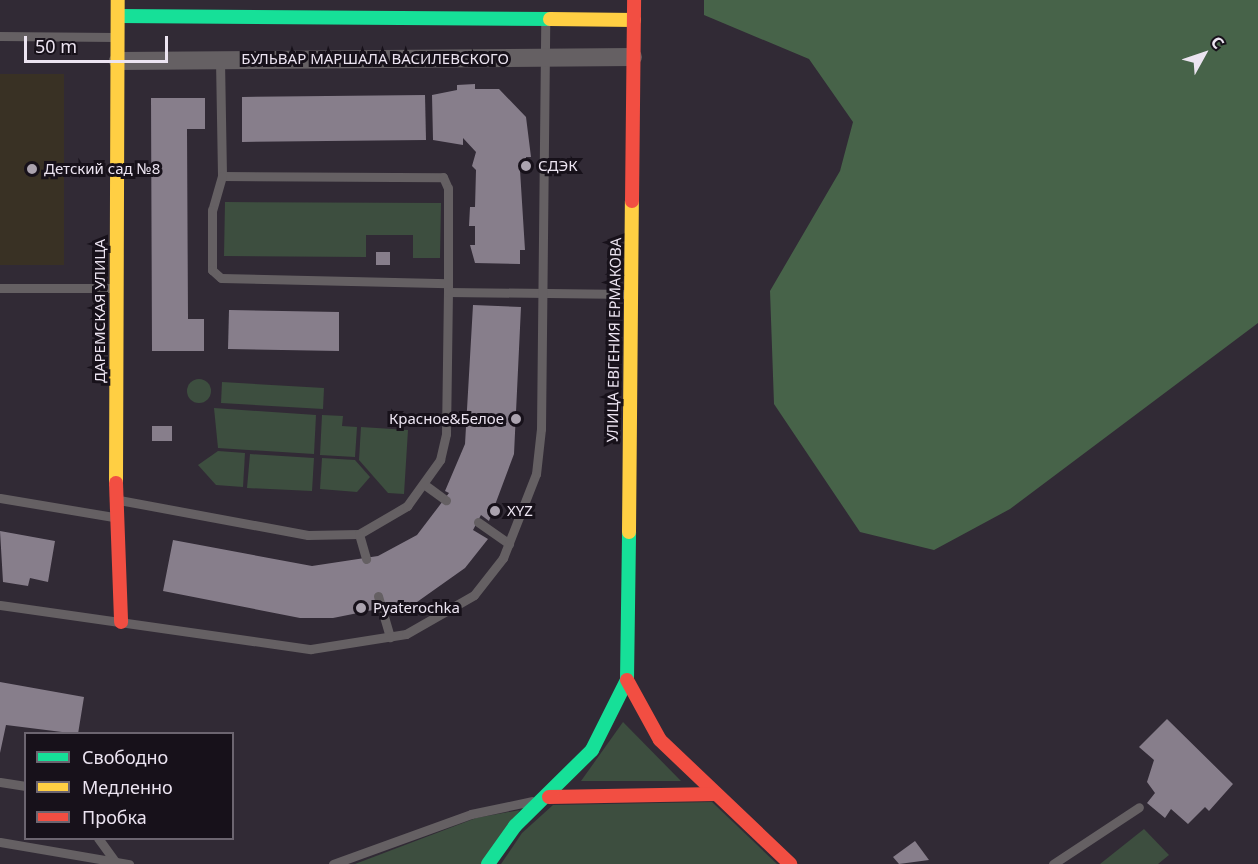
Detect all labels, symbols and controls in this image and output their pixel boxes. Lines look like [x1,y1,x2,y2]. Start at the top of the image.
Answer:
scale bar [27,24,171,62]
north arrow [1174,24,1234,84]
text: С [1206,31,1230,53]
text: 50 m [35,34,77,58]
street label: БУЛЬВАР МАРШАЛА ВАСИЛЕВСКОГО [241,50,509,68]
place label: СДЭК [538,157,578,175]
marker: СДЭК [519,159,533,173]
place label: Детский сад №8 [44,160,160,178]
marker: Детский сад №8 [25,162,39,176]
street label: УЛИЦА ЕВГЕНИЯ ЕРМАКОВА [603,238,625,442]
street label: ДАРЕМСКАЯ УЛИЦА [91,239,109,383]
place label: Красное&Белое [389,410,504,428]
marker: Красное&Белое [509,412,523,426]
place label: XYZ [507,502,533,520]
marker: XYZ [488,504,502,518]
place label: Pyaterochka [373,599,460,617]
marker: Pyaterochka [354,601,368,615]
legend [24,732,234,840]
text: Свободно [82,745,168,769]
text: Медленно [82,775,173,799]
text: Пробка [82,805,147,829]

